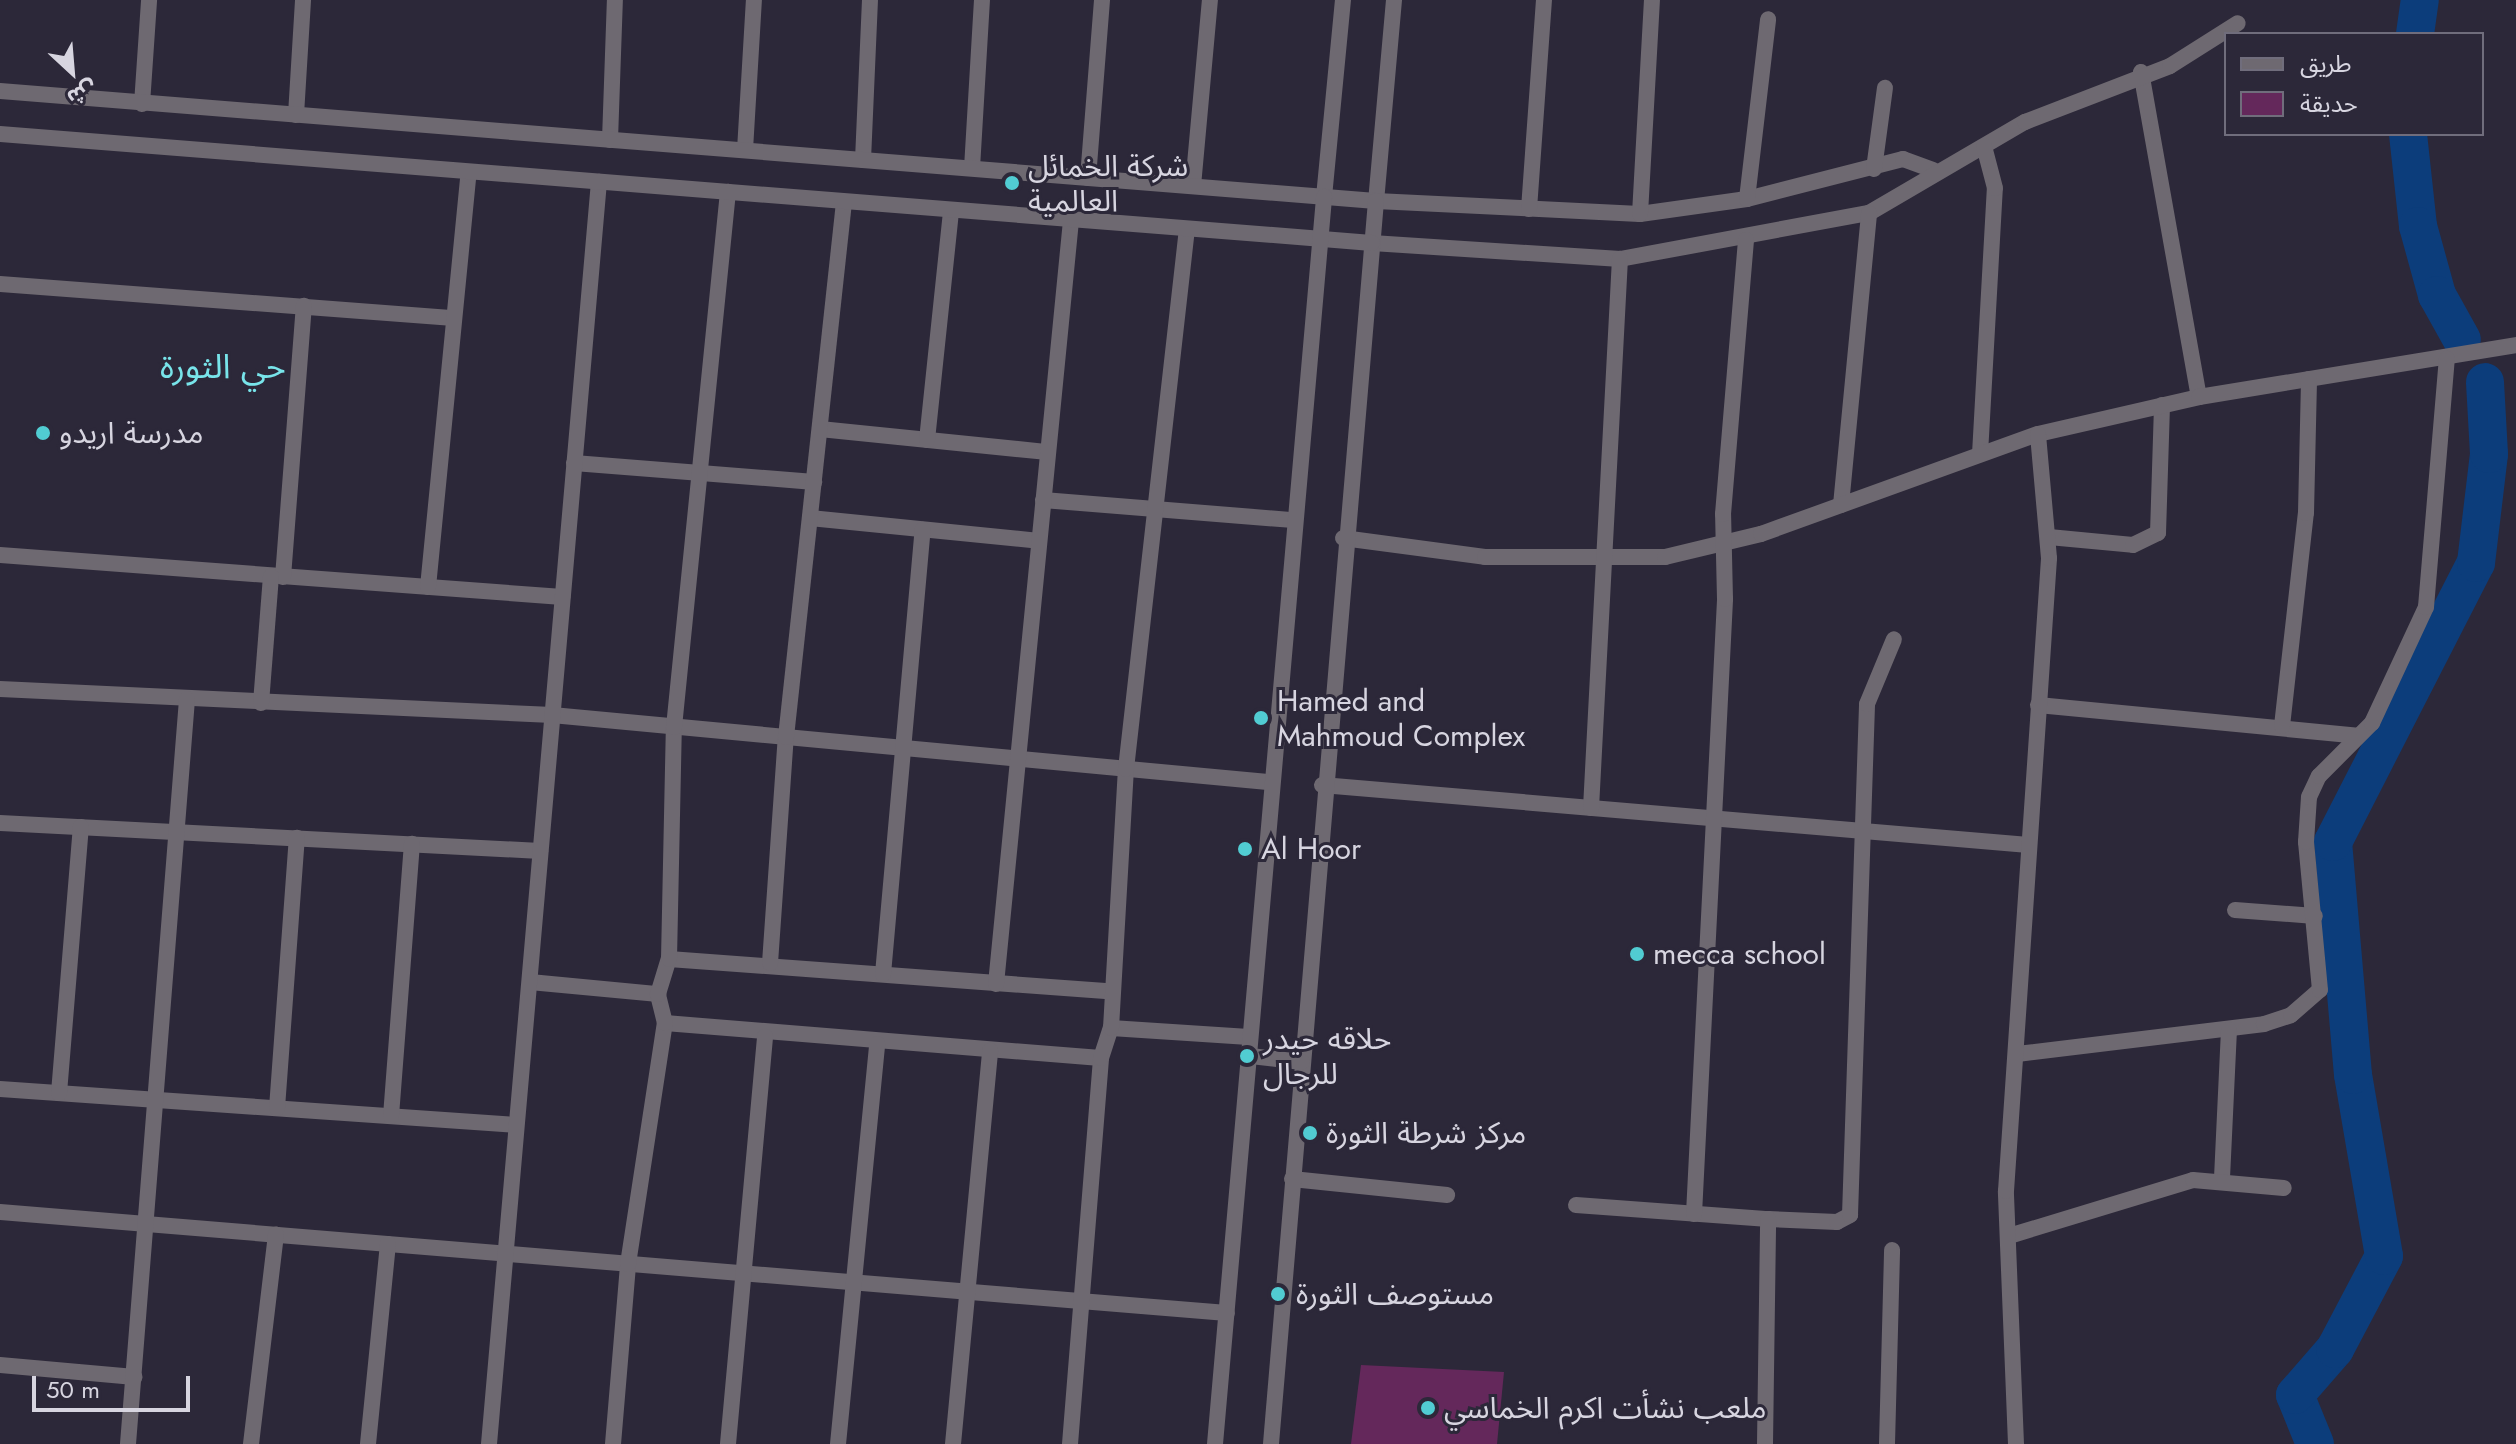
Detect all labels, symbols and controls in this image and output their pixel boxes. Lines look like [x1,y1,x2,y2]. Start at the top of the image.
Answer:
north arrow [32,32,112,112]
legend [2224,32,2484,136]
text: طريق [2300,46,2352,81]
text: ش [62,73,103,115]
text: حديقة [2300,86,2358,121]
place label: شركة الخمائل العالمية [1028,148,1188,218]
marker: شركة الخمائل العالمية [1003,174,1021,192]
district label: حي الثورة [160,347,286,387]
place label: مدرسة اريدو [59,415,204,451]
marker: مدرسة اريدو [34,424,52,442]
place label: Hamed and Mahmoud Complex [1277,683,1525,754]
marker: Hamed and Mahmoud Complex [1252,709,1270,727]
place label: Al Hoor [1261,831,1361,867]
marker: Al Hoor [1236,840,1254,858]
place label: mecca school [1653,936,1826,972]
marker: mecca school [1628,945,1646,963]
place label: حلاقه حيدر للرجال [1263,1021,1391,1092]
marker: حلاقه حيدر للرجال [1238,1047,1256,1065]
place label: مركز شرطة الثورة [1326,1115,1526,1151]
marker: مركز شرطة الثورة [1301,1124,1319,1142]
place label: مستوصف الثورة [1296,1276,1494,1312]
marker: مستوصف الثورة [1267,1283,1289,1305]
scale bar [36,1360,194,1410]
text: 50 m [46,1372,100,1407]
place label: ملعب نشأت اكرم الخماسي [1444,1390,1767,1426]
marker: ملعب نشأت اكرم الخماسي [1419,1399,1437,1417]

